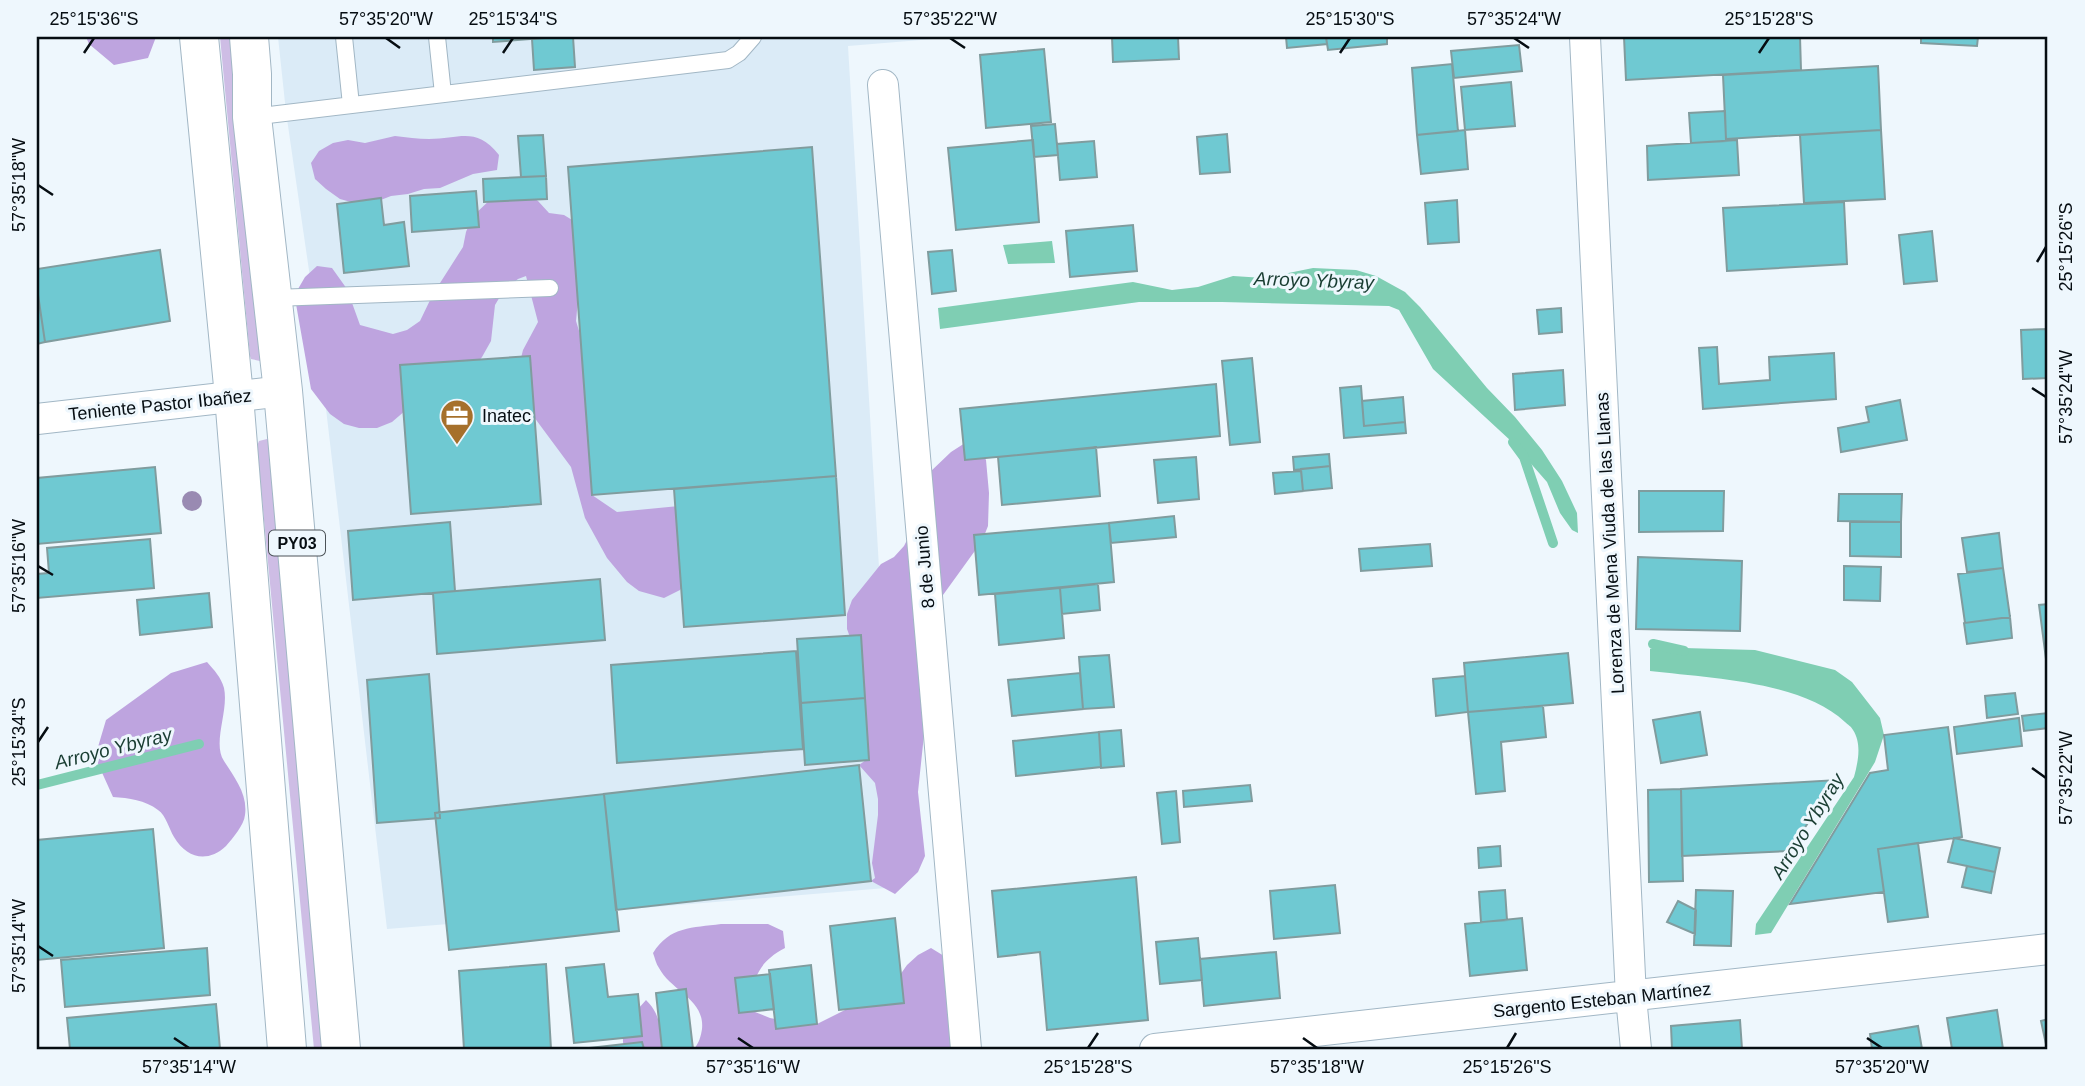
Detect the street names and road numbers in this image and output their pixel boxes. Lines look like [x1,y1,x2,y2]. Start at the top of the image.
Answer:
street label: Teniente Pastor Ibañez [67,385,253,425]
street label: Lorenza de Mena Viuda de las Llanas [1592,392,1628,694]
street label: 8 de Junio [911,525,939,609]
road number: PY03 [269,530,325,556]
street label: Sargento Esteban Martínez [1492,979,1712,1021]

